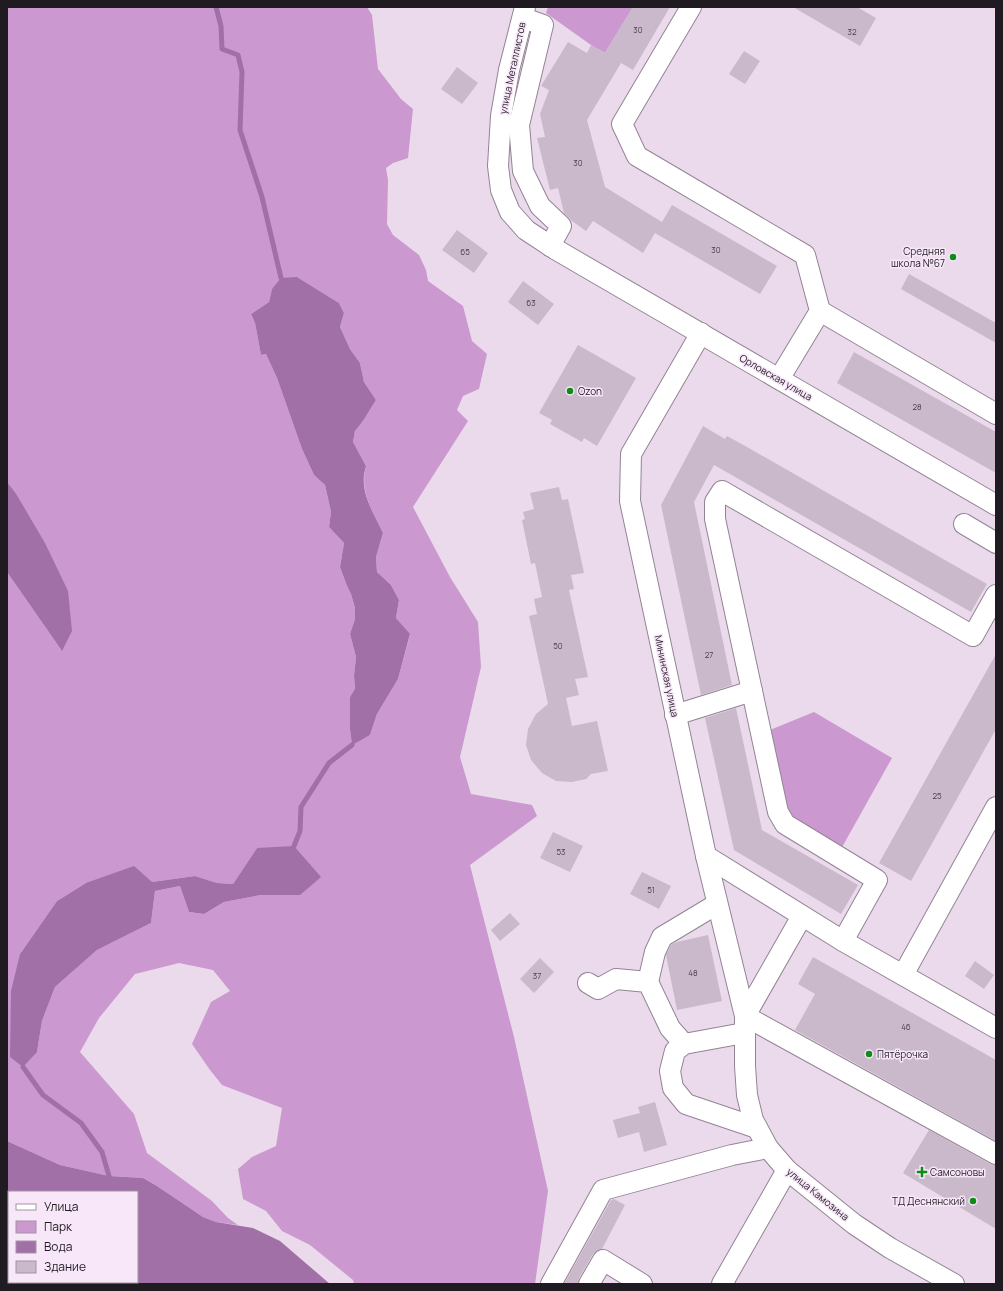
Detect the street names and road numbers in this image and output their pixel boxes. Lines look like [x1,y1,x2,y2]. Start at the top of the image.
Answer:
street label: улица Металлистов [495,20,529,115]
street label: Орловская улица [737,350,815,404]
street label: Мининская улица [651,634,683,718]
street label: улица Камозина [784,1164,852,1224]

